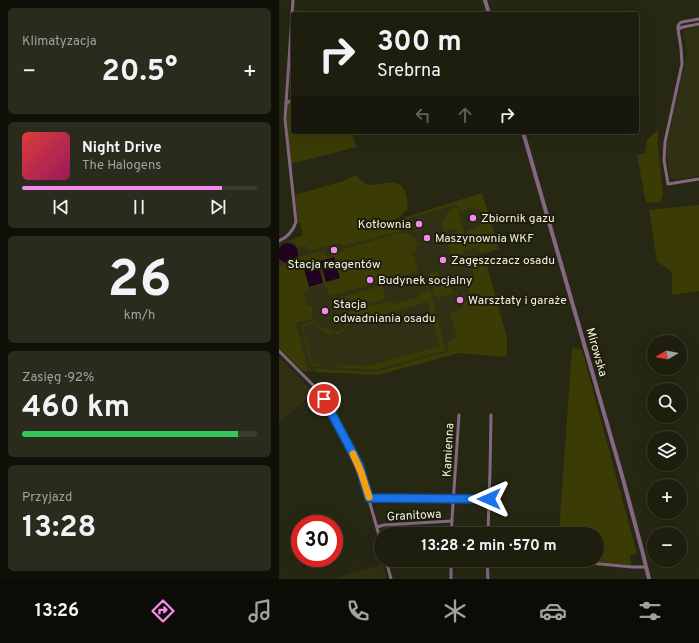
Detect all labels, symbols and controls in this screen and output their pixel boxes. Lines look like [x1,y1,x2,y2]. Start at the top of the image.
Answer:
text: 300 m [377,25,462,61]
icon: right [311,28,363,80]
text: Klimatyzacja [22,34,97,50]
text: 20.5° [101,54,178,91]
text: − [22,59,36,86]
text: + [243,59,257,86]
text: Srebrna [377,60,441,83]
icon: left [412,104,434,126]
icon: ahead [454,104,476,126]
icon: right [496,104,518,126]
text: Night Drive [82,139,162,158]
text: The Halogens [82,158,161,174]
icon: previous [50,196,72,218]
icon: pause [128,196,150,218]
icon: next [207,196,229,218]
place label: Zbiornik gazu [481,211,555,227]
marker: Zbiornik gazu [468,213,478,223]
place label: Kotłownia [358,217,411,233]
marker: Kotłownia [414,219,424,229]
place label: Maszynownia WKF [435,231,534,247]
marker: Maszynownia WKF [422,233,432,243]
marker: Stacja reagentów [329,245,339,255]
text: 26 [108,249,171,315]
place label: Zagęszczacz osadu [451,253,555,269]
marker: Zagęszczacz osadu [438,255,448,265]
place label: Stacja reagentów [288,257,381,273]
place label: Budynek socjalny [378,273,472,289]
marker: Budynek socjalny [365,275,375,285]
place label: Warsztaty i garaże [468,293,567,309]
marker: Warsztaty i garaże [455,295,465,305]
place label: Stacja odwadniania osadu [333,297,436,327]
marker: Stacja odwadniania osadu [320,306,330,316]
text: km/h [124,308,155,324]
street label: Mirowska [581,326,611,379]
north arrow [647,335,687,375]
map controls [647,335,687,567]
text: Zasięg · 92% [22,370,94,386]
pin [307,382,341,416]
button: search [647,383,687,423]
icon: arrive [313,388,335,410]
text: 460 km [22,390,130,427]
street label: Kamienna [440,423,458,477]
button: layers [647,431,687,471]
position arrow [468,478,510,520]
button: + [647,479,687,519]
text: Przyjazd [22,490,72,506]
street label: Granitowa [386,507,442,525]
text: 13:28 [22,510,97,547]
speed limit sign: 30 [291,515,343,567]
button: − [647,527,687,567]
text: 13:28 · 2 min · 570 m [421,537,557,556]
icon: directions [149,597,177,625]
icon: music [246,597,274,625]
icon: phone [344,597,372,625]
icon: climate [441,597,469,625]
icon: car [539,597,567,625]
icon: filters [636,597,664,625]
text: 13:26 [35,600,79,623]

